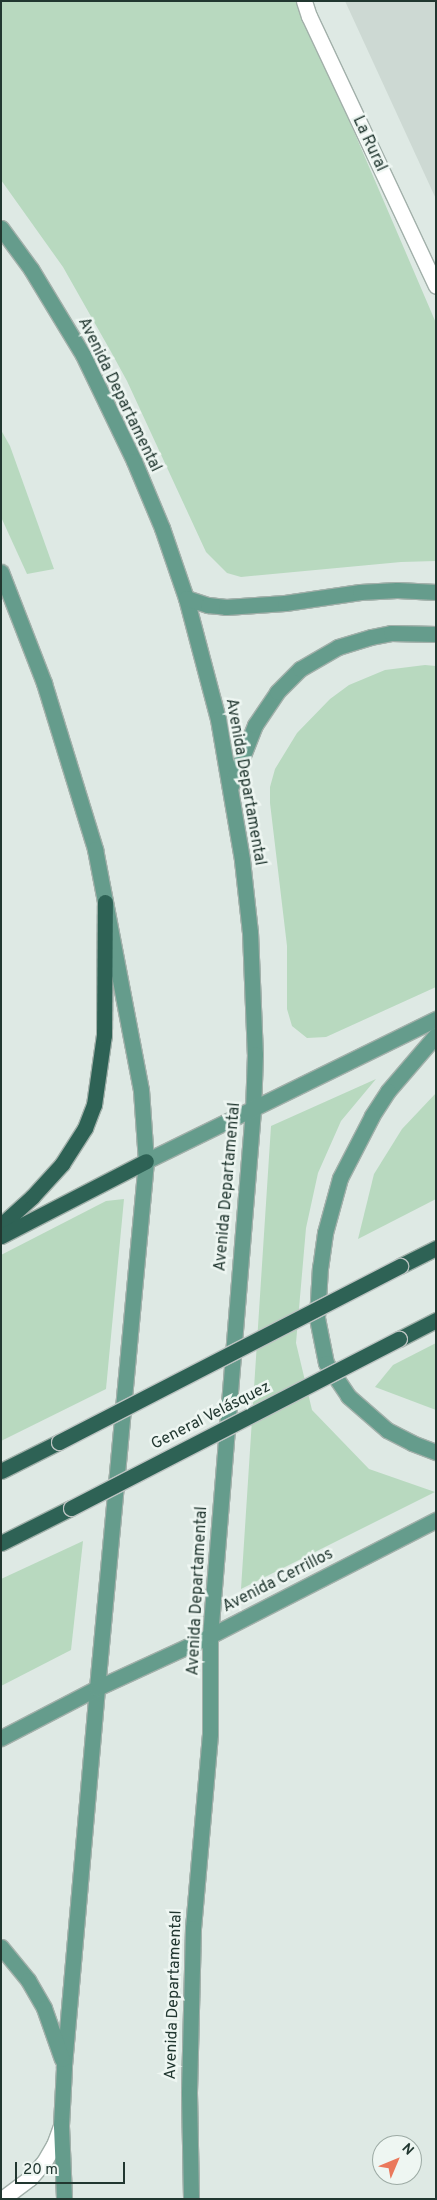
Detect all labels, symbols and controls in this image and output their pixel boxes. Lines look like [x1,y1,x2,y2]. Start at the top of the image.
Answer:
street label: La Rural [348,113,390,175]
street label: Avenida Departamental [73,315,165,475]
street label: Avenida Departamental [221,697,269,867]
street label: Avenida Departamental [211,1102,245,1272]
street label: General Velásquez [148,1377,274,1455]
street label: Avenida Departamental [184,1506,212,1676]
street label: Avenida Cerrillos [220,1545,336,1617]
street label: Avenida Departamental [161,1910,187,2080]
north arrow [372,2135,422,2185]
text: N [398,2140,417,2159]
scale bar [18,2152,128,2184]
text: 20 m [23,2161,58,2180]

